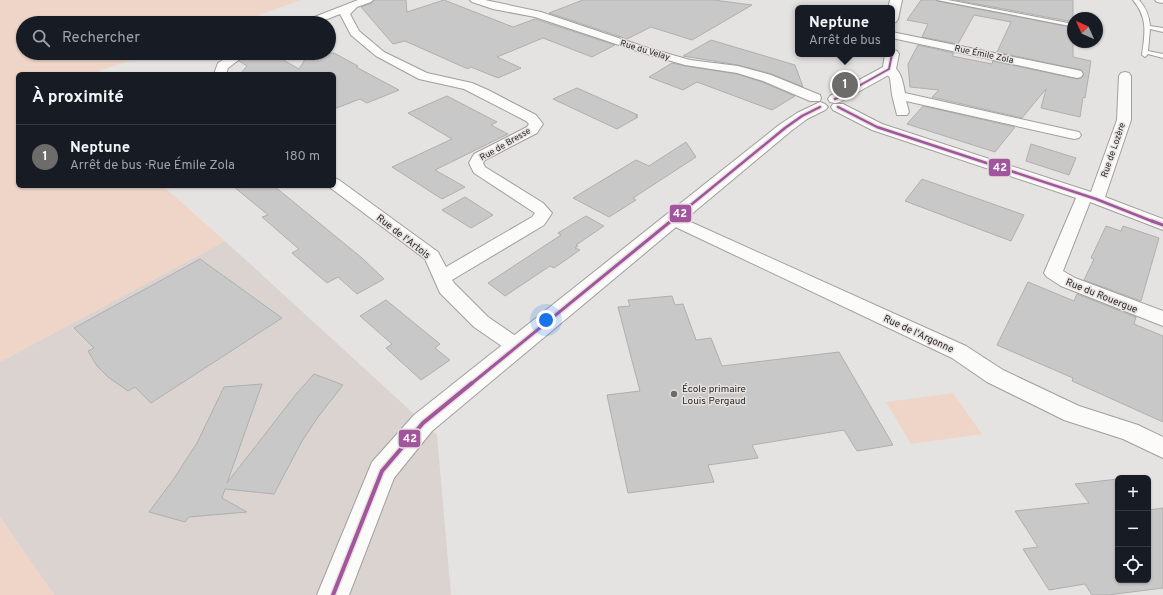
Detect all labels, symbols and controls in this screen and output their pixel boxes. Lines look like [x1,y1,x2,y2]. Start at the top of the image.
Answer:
popup [795,5,895,57]
north arrow [1067,12,1103,48]
text: Neptune [809,14,869,33]
search box [16,16,336,60]
icon: search [30,27,52,49]
text: Rechercher [62,29,140,48]
text: Arrêt de bus [809,33,881,49]
street label: Rue du Velay [619,38,671,63]
street label: Rue Émile Zola [953,42,1015,66]
pin: 1 [832,70,858,100]
text: À proximité [32,87,124,109]
street label: Rue de Lozère [1099,121,1128,179]
street label: Rue de Bresse [478,125,533,163]
text: Neptune [70,139,130,158]
text: 1 [42,149,48,165]
text: 180 m [285,149,320,165]
text: Arrêt de bus · Rue Émile Zola [70,158,235,174]
line badge: 42 [988,158,1011,177]
text: 42 [993,161,1007,175]
line badge: 42 [669,204,692,223]
text: 42 [673,207,687,221]
street label: Rue de l'Artois [373,212,433,263]
street label: Rue du Rouergue [1063,276,1139,317]
your location [536,310,556,330]
street label: Rue de l'Argonne [881,312,956,356]
place label: École primaire Louis Pergaud [682,383,746,408]
marker: École primaire Louis Pergaud [669,389,679,399]
line badge: 42 [398,429,421,448]
text: 42 [403,432,417,446]
map controls [1115,475,1151,583]
button: + [1115,475,1151,511]
button: − [1115,511,1151,547]
button: locate [1115,547,1151,583]

